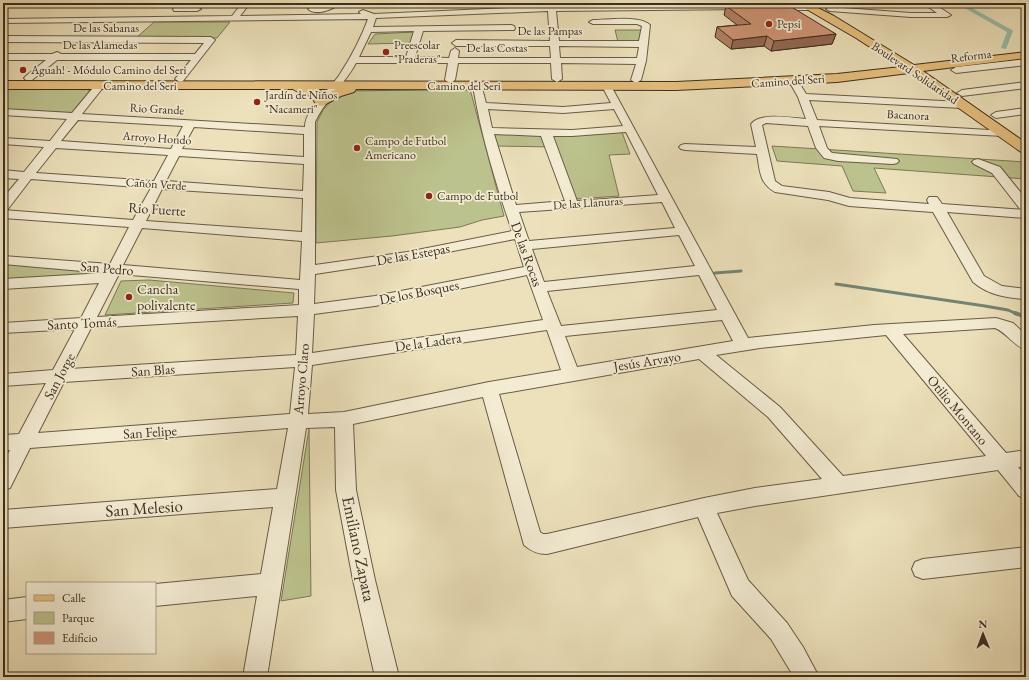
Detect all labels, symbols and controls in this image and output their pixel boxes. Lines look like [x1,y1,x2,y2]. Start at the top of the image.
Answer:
place label: Pepsi [777,16,801,32]
marker: Pepsi [764,19,774,29]
street label: De las Sabanas [73,20,139,36]
street label: De las Pampas [518,23,583,39]
street label: De las Alamedas [63,37,137,53]
place label: Preescolar "Praderas" [394,37,441,67]
street label: Boulevard Solidaridad [869,38,962,108]
street label: De las Costas [467,40,528,56]
street label: Reforma [950,46,992,66]
marker: Preescolar "Praderas" [381,47,391,57]
place label: Aguah! - Módulo Camino del Seri [30,62,187,78]
marker: Aguah! - Módulo Camino del Seri [18,65,28,75]
street label: Camino del Seri [751,70,825,92]
street label: Camino del Seri [103,78,177,94]
street label: Camino del Seri [427,78,501,94]
place label: Jardín de Niños "Nacameri" [264,87,337,117]
marker: Jardín de Niños "Nacameri" [252,97,262,107]
street label: Rio Grande [129,100,185,118]
street label: Bacanora [886,106,930,124]
street label: Arroyo Hondo [121,128,192,148]
place label: Campo de Futbol Americano [364,133,447,163]
marker: Campo de Futbol Americano [352,143,362,153]
street label: Cañón Verde [125,174,187,194]
place label: Campo de Futbol [437,188,519,204]
marker: Campo de Futbol [424,191,434,201]
street label: De las Llanuras [552,193,624,213]
street label: Rio Fuerte [128,198,187,220]
street label: De las Rocas [507,219,547,289]
street label: De las Estepas [375,239,452,269]
street label: San Pedro [80,257,134,279]
street label: De los Bosques [378,275,461,309]
place label: Cancha polivalente [137,280,196,314]
marker: Cancha polivalente [124,292,134,302]
street label: Santo Tomás [47,312,118,334]
street label: De la Ladera [394,328,463,356]
street label: Arroyo Claro [289,342,313,416]
street label: Jesús Arvayo [611,347,682,375]
street label: San Jorge [39,349,79,402]
street label: San Blas [130,359,176,381]
street label: Otilio Montano [923,371,993,449]
street label: San Felipe [122,421,178,443]
street label: San Melesio [105,494,183,522]
street label: Emiliano Zapata [337,494,381,604]
legend [26,582,156,654]
text: Calle [62,590,86,606]
text: Parque [62,610,94,626]
north arrow [963,614,1003,654]
text: N [978,617,987,631]
text: Edificio [62,630,98,646]

